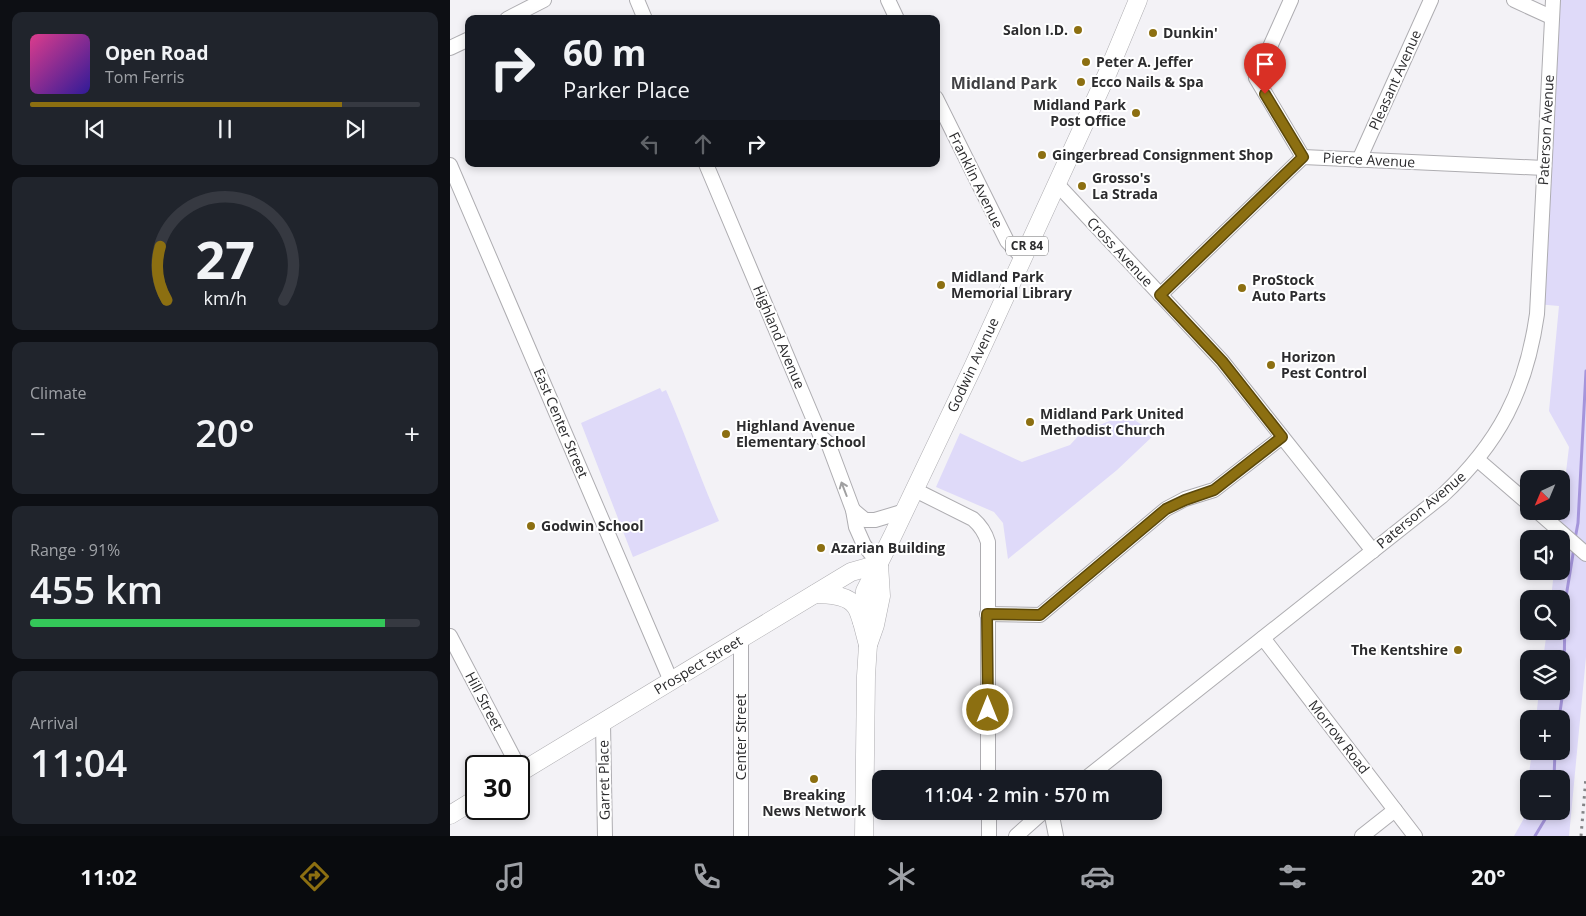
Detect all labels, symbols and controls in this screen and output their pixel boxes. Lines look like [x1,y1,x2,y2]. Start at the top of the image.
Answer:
place label: Salon I.D. [1003,20,1068,39]
place label: Dunkin' [1163,23,1218,42]
marker: Salon I.D. [1072,24,1084,36]
street label: Pleasant Avenue [1364,26,1425,133]
marker: Dunkin' [1147,27,1159,39]
text: 60 m [563,29,646,76]
icon: right [480,35,545,100]
text: Open Road [105,40,209,66]
pin [1244,43,1286,94]
icon: arrive [1251,50,1279,78]
place label: Peter A. Jeffer [1096,52,1194,71]
marker: Peter A. Jeffer [1080,56,1092,68]
text: Tom Ferris [105,66,184,88]
district label: Midland Park [951,72,1057,94]
place label: Ecco Nails & Spa [1091,72,1204,91]
text: Parker Place [563,74,690,104]
street label: Paterson Avenue [1533,74,1558,186]
marker: Ecco Nails & Spa [1075,76,1087,88]
place label: Midland Park Post Office [1033,95,1126,130]
marker: Midland Park Post Office [1130,107,1142,119]
icon: previous [81,115,109,143]
icon: pause [211,115,239,143]
icon: next [341,115,369,143]
street label: Franklin Avenue [945,129,1008,231]
icon: left [636,130,664,158]
icon: ahead [689,130,717,158]
icon: right [742,130,770,158]
place label: Gingerbread Consignment Shop [1052,145,1273,164]
street label: Pierce Avenue [1322,148,1416,171]
marker: Gingerbread Consignment Shop [1036,149,1048,161]
place label: Grosso's La Strada [1092,168,1158,203]
marker: Grosso's La Strada [1076,180,1088,192]
street label: Cross Avenue [1083,213,1158,291]
text: 27 [195,223,255,294]
road number: CR 84 [1006,237,1048,256]
place label: Midland Park Memorial Library [951,267,1072,302]
place label: ProStock Auto Parts [1252,270,1326,305]
marker: Midland Park Memorial Library [935,279,947,291]
street label: Highland Avenue [749,282,810,392]
marker: ProStock Auto Parts [1236,282,1248,294]
text: km/h [203,286,247,310]
street label: Godwin Avenue [942,314,1003,415]
place label: Horizon Pest Control [1281,347,1367,382]
marker: Horizon Pest Control [1265,359,1277,371]
street label: East Center Street [530,365,593,481]
text: Climate [30,382,87,404]
place label: Midland Park United Methodist Church [1040,404,1184,439]
text: 20° [195,406,255,458]
text: − [30,414,46,452]
text: + [404,414,420,452]
place label: Highland Avenue Elementary School [736,416,866,451]
marker: Midland Park United Methodist Church [1024,416,1036,428]
marker: Highland Avenue Elementary School [720,428,732,440]
street label: Paterson Avenue [1372,467,1469,553]
north arrow [1520,470,1570,520]
map controls [1520,470,1570,820]
one-way arrow [839,482,849,497]
place label: Godwin School [541,516,643,535]
marker: Godwin School [525,520,537,532]
button: sound [1520,530,1570,580]
place label: Azarian Building [831,538,945,557]
text: Range · 91% [30,539,120,561]
marker: Azarian Building [815,542,827,554]
text: 455 km [30,563,163,615]
button: search [1520,590,1570,640]
street label: Prospect Street [650,631,746,698]
place label: The Kentshire [1351,640,1448,659]
marker: The Kentshire [1452,644,1464,656]
button: layers [1520,650,1570,700]
street label: Hill Street [461,668,508,733]
position arrow [961,683,1013,735]
street label: Center Street [731,694,750,780]
street label: Morrow Road [1305,696,1374,778]
button: + [1520,710,1570,760]
text: Arrival [30,712,78,734]
text: 11:04 [30,736,127,788]
street label: Garret Place [593,740,614,820]
speed limit sign: 30 [465,755,530,820]
button: − [1520,770,1570,820]
marker: Breaking News Network [808,773,820,785]
text: 11:04 · 2 min · 570 m [924,782,1110,808]
place label: Breaking News Network [762,785,866,820]
icon: directions [297,859,332,894]
icon: music [493,859,528,894]
icon: phone [689,859,724,894]
icon: climate [884,859,919,894]
icon: car [1080,859,1115,894]
icon: filters [1275,859,1310,894]
text: 11:02 [80,861,137,891]
text: 20° [1471,861,1506,891]

